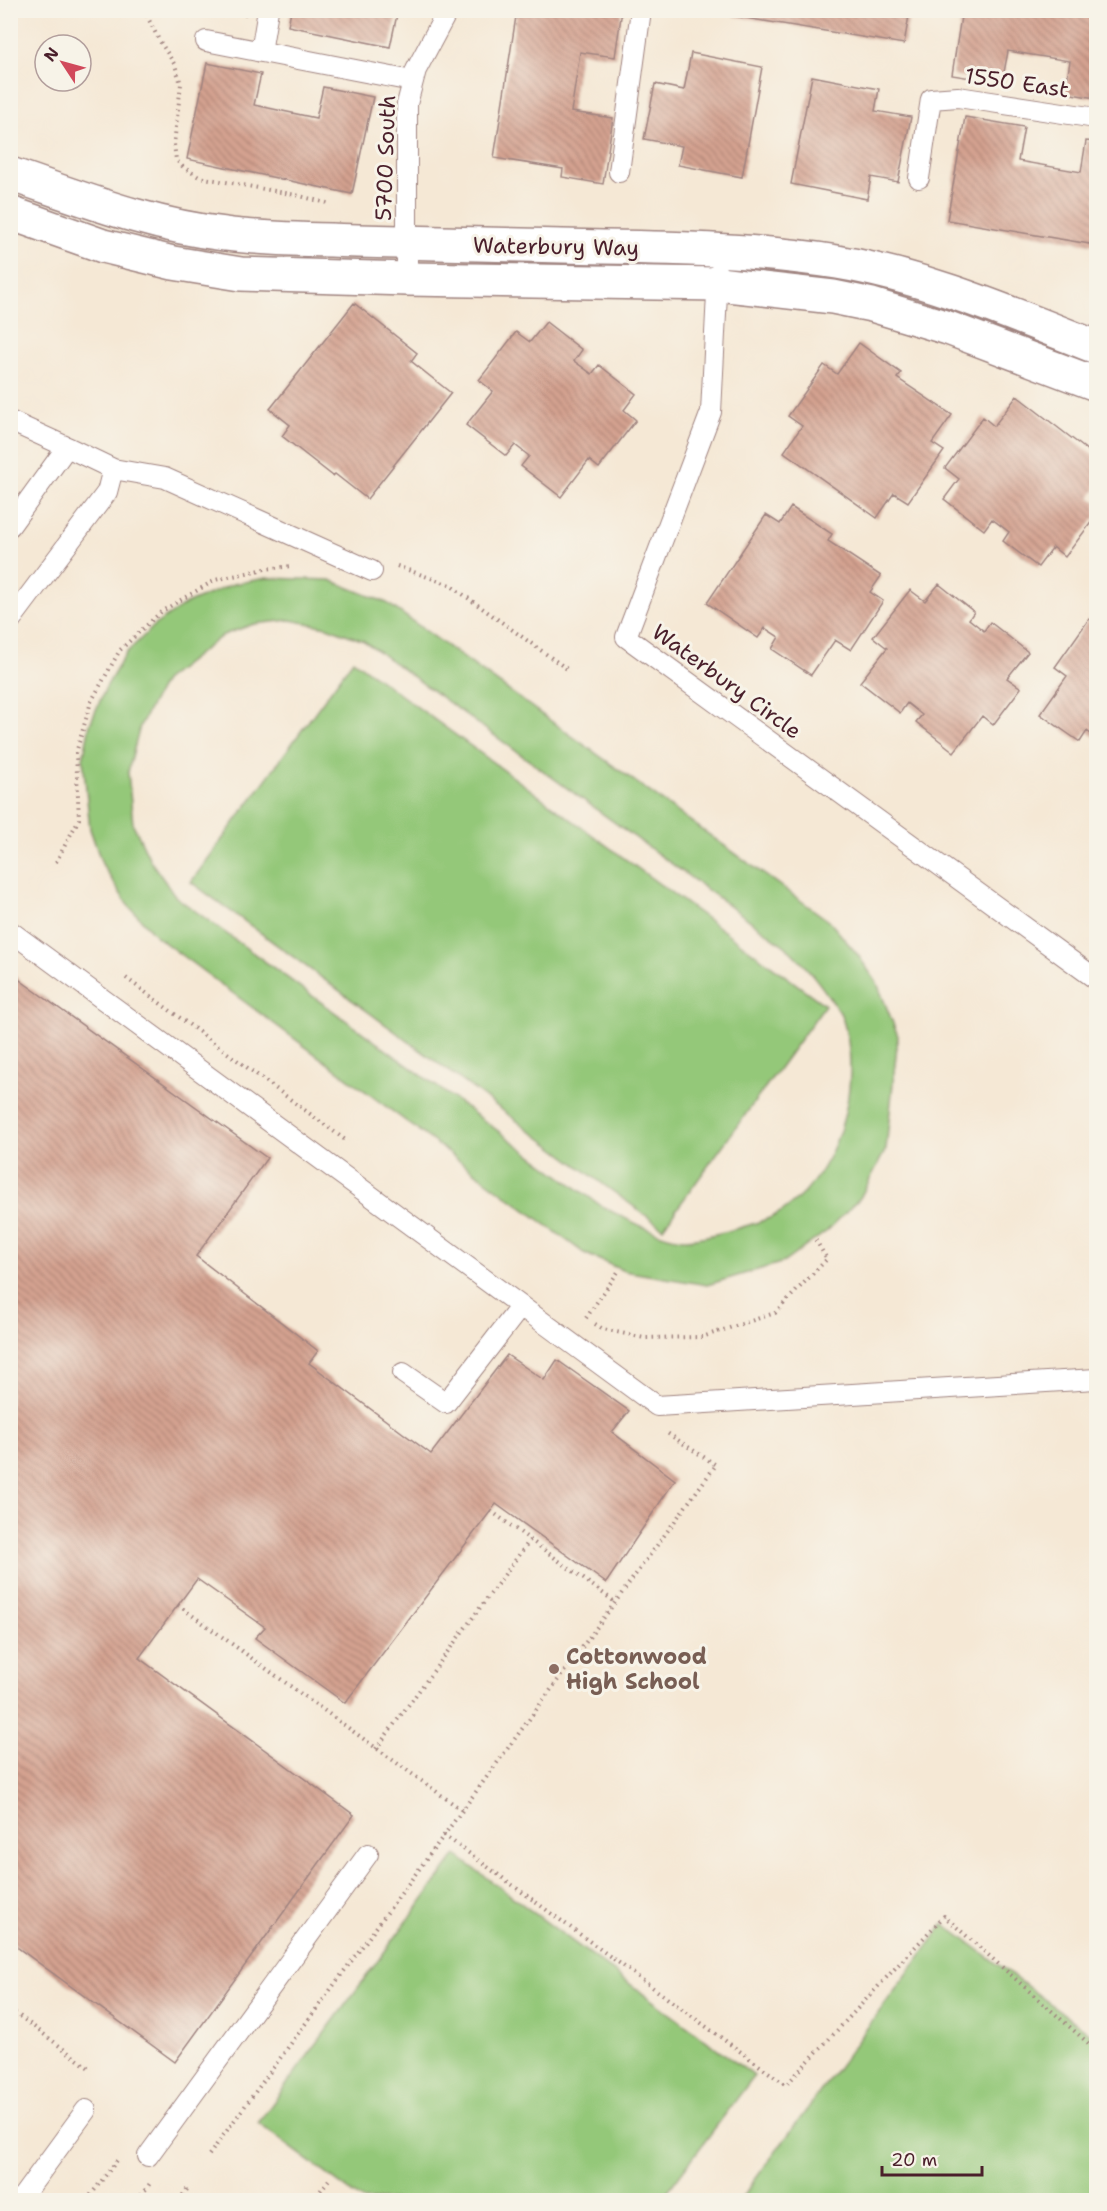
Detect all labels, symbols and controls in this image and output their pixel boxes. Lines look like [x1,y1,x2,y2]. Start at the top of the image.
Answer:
north arrow [33,33,93,93]
text: N [39,43,63,66]
street label: 1550 East [963,61,1071,104]
street label: 5700 South [369,94,402,222]
street label: Waterbury Way [473,231,639,262]
street label: Waterbury Circle [646,617,807,745]
place label: Cottonwood High School [566,1642,707,1696]
marker: Cottonwood High School [547,1662,561,1676]
scale bar [882,2139,982,2177]
text: 20 m [891,2148,937,2172]

